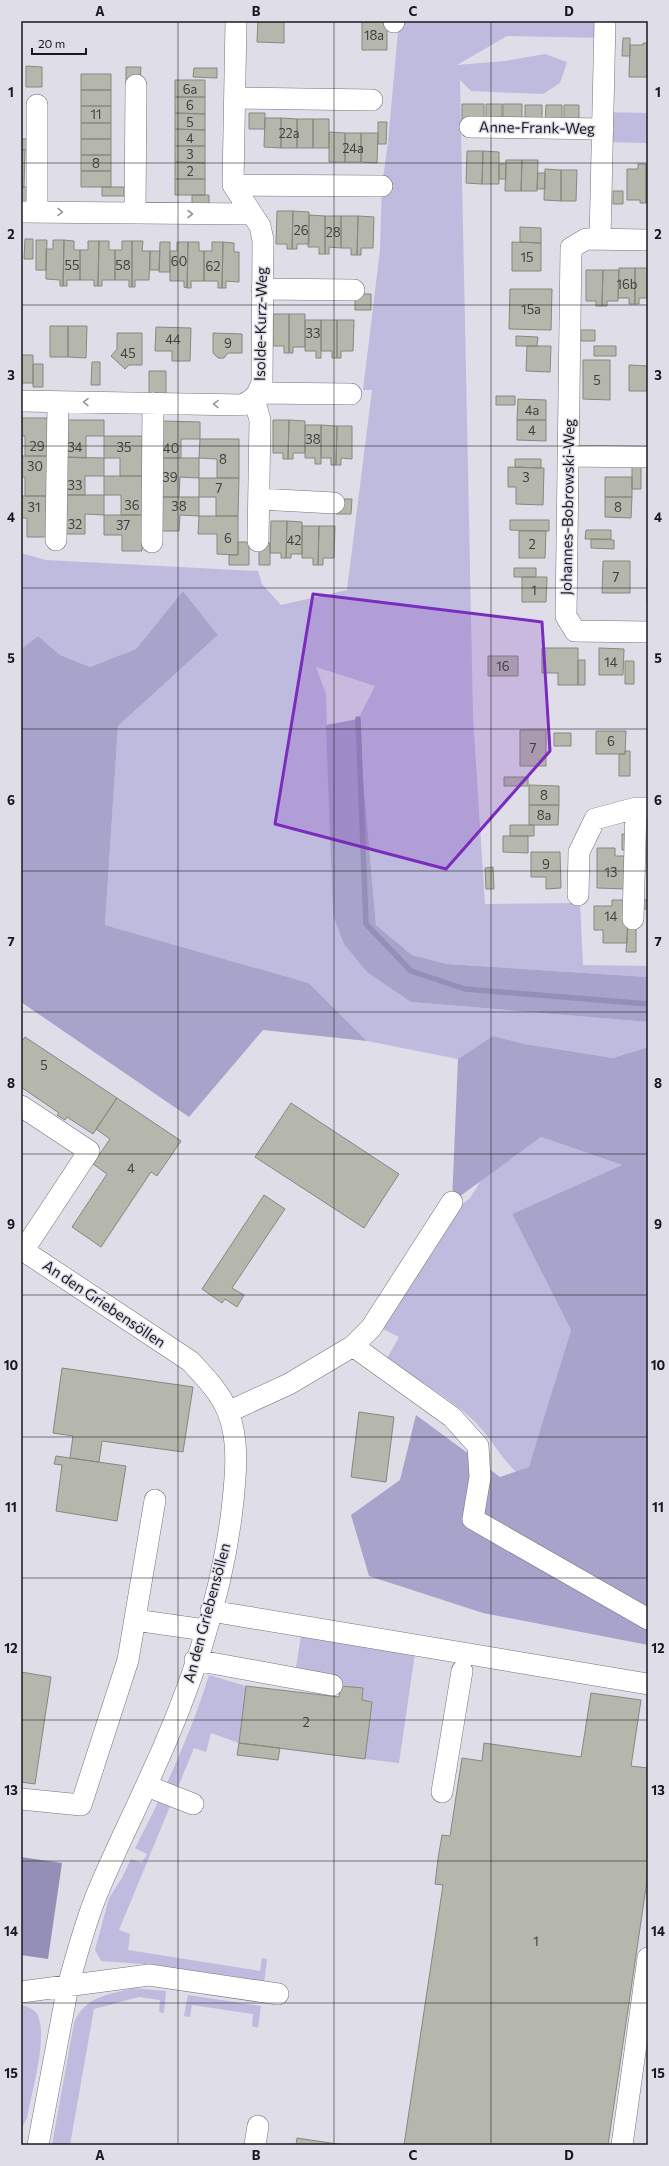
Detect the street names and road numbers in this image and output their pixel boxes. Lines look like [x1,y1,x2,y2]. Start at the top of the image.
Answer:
street label: Anne-Frank-Weg [479,117,595,137]
street label: Isolde-Kurz-Weg [250,267,270,381]
street label: Johannes-Bobrowski-Weg [556,419,578,595]
street label: An den Griebensöllen [40,1255,169,1351]
street label: An den Griebensöllen [179,1541,233,1685]

